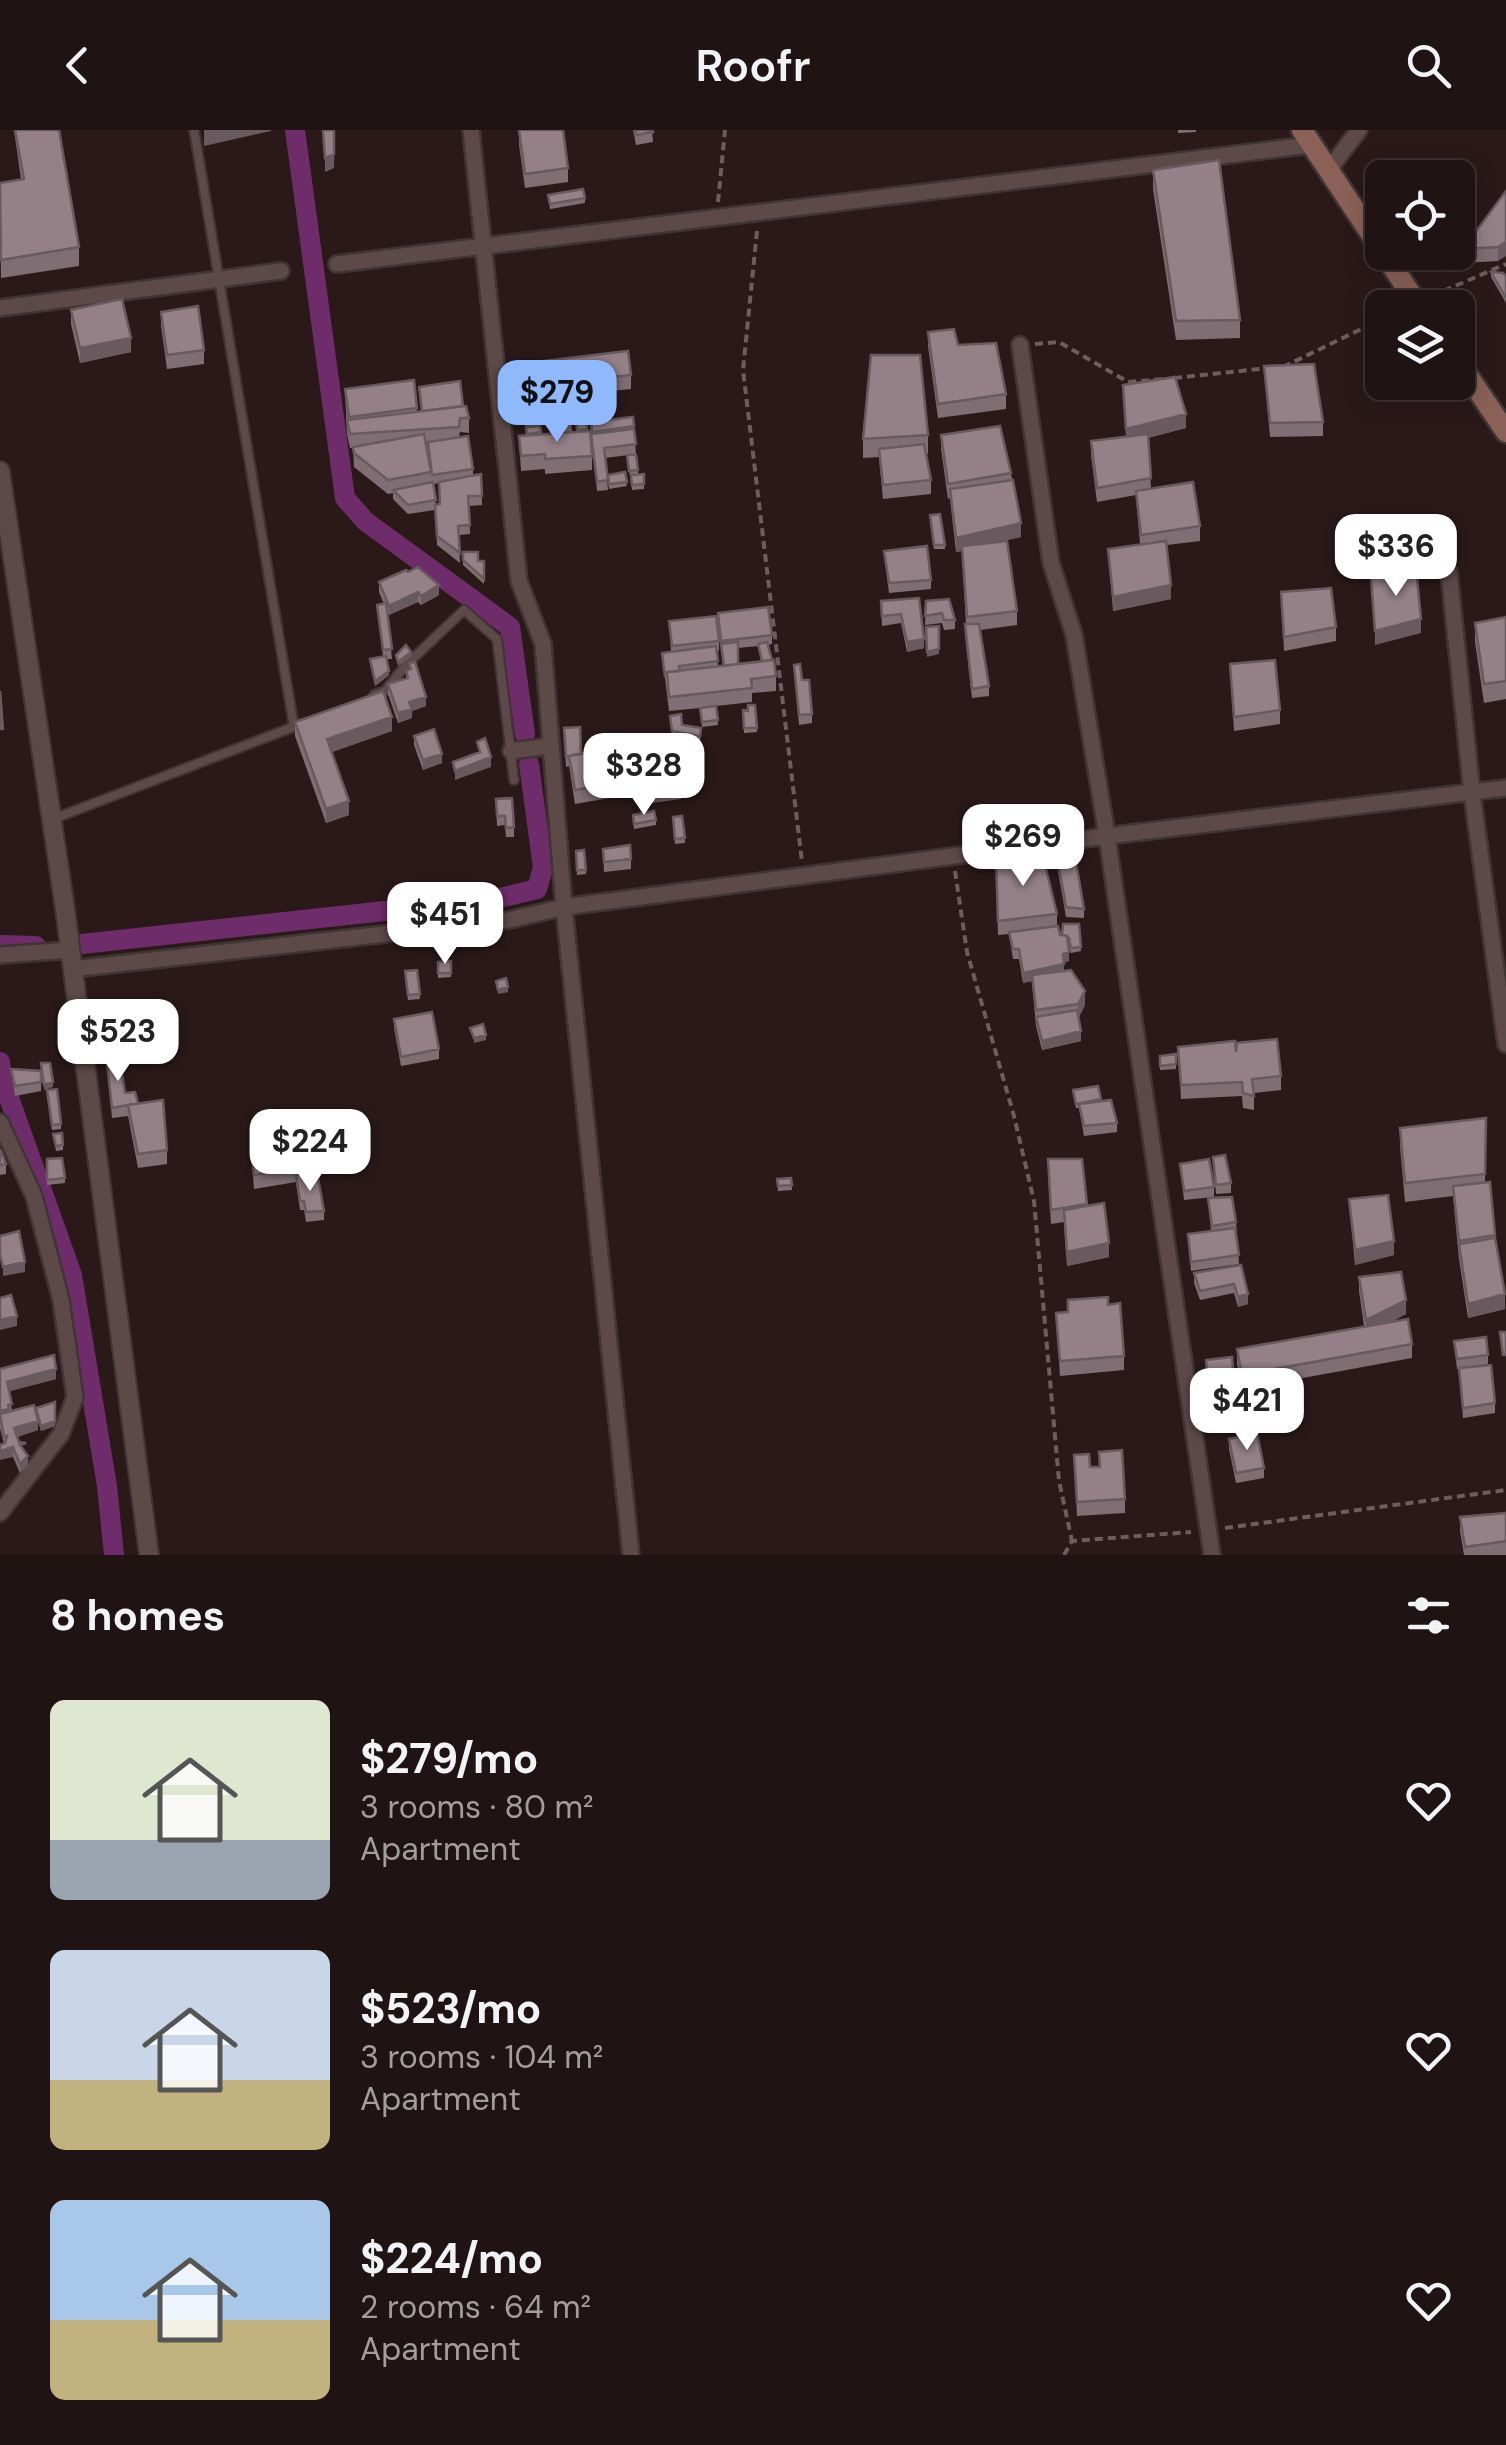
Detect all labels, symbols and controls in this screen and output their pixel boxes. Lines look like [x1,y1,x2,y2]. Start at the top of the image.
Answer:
text: Roofr [695,36,811,95]
icon: back [50,38,105,93]
icon: search [1401,38,1456,93]
map controls [1365,160,1475,400]
button: locate [1365,160,1475,270]
button: layers [1365,290,1475,400]
pin: $279 [498,360,616,445]
text: $279 [520,371,594,413]
pin: $336 [1337,514,1455,599]
text: $336 [1357,525,1435,567]
pin: $328 [585,733,703,818]
text: $328 [605,744,683,786]
pin: $269 [964,804,1082,889]
text: $269 [984,815,1062,857]
pin: $451 [386,882,504,967]
text: $451 [409,893,481,935]
pin: $523 [59,999,177,1084]
text: $523 [80,1010,156,1052]
pin: $224 [251,1109,369,1194]
text: $224 [272,1120,348,1162]
pin: $421 [1188,1368,1306,1453]
text: $421 [1212,1379,1282,1421]
text: 8 homes [50,1588,225,1643]
icon: filters [1401,1588,1456,1643]
text: $279/mo [360,1731,538,1786]
icon: home [130,1740,250,1860]
icon: heart [1401,1773,1456,1828]
text: 3 rooms · 80 m² [360,1786,593,1828]
text: Apartment [360,1828,521,1870]
text: $523/mo [360,1981,541,2036]
icon: home [130,1990,250,2110]
icon: heart [1401,2023,1456,2078]
text: 3 rooms · 104 m² [360,2036,603,2078]
text: Apartment [360,2078,521,2120]
text: $224/mo [360,2231,543,2286]
icon: home [130,2240,250,2360]
icon: heart [1401,2273,1456,2328]
text: 2 rooms · 64 m² [360,2286,591,2328]
text: Apartment [360,2328,521,2370]

